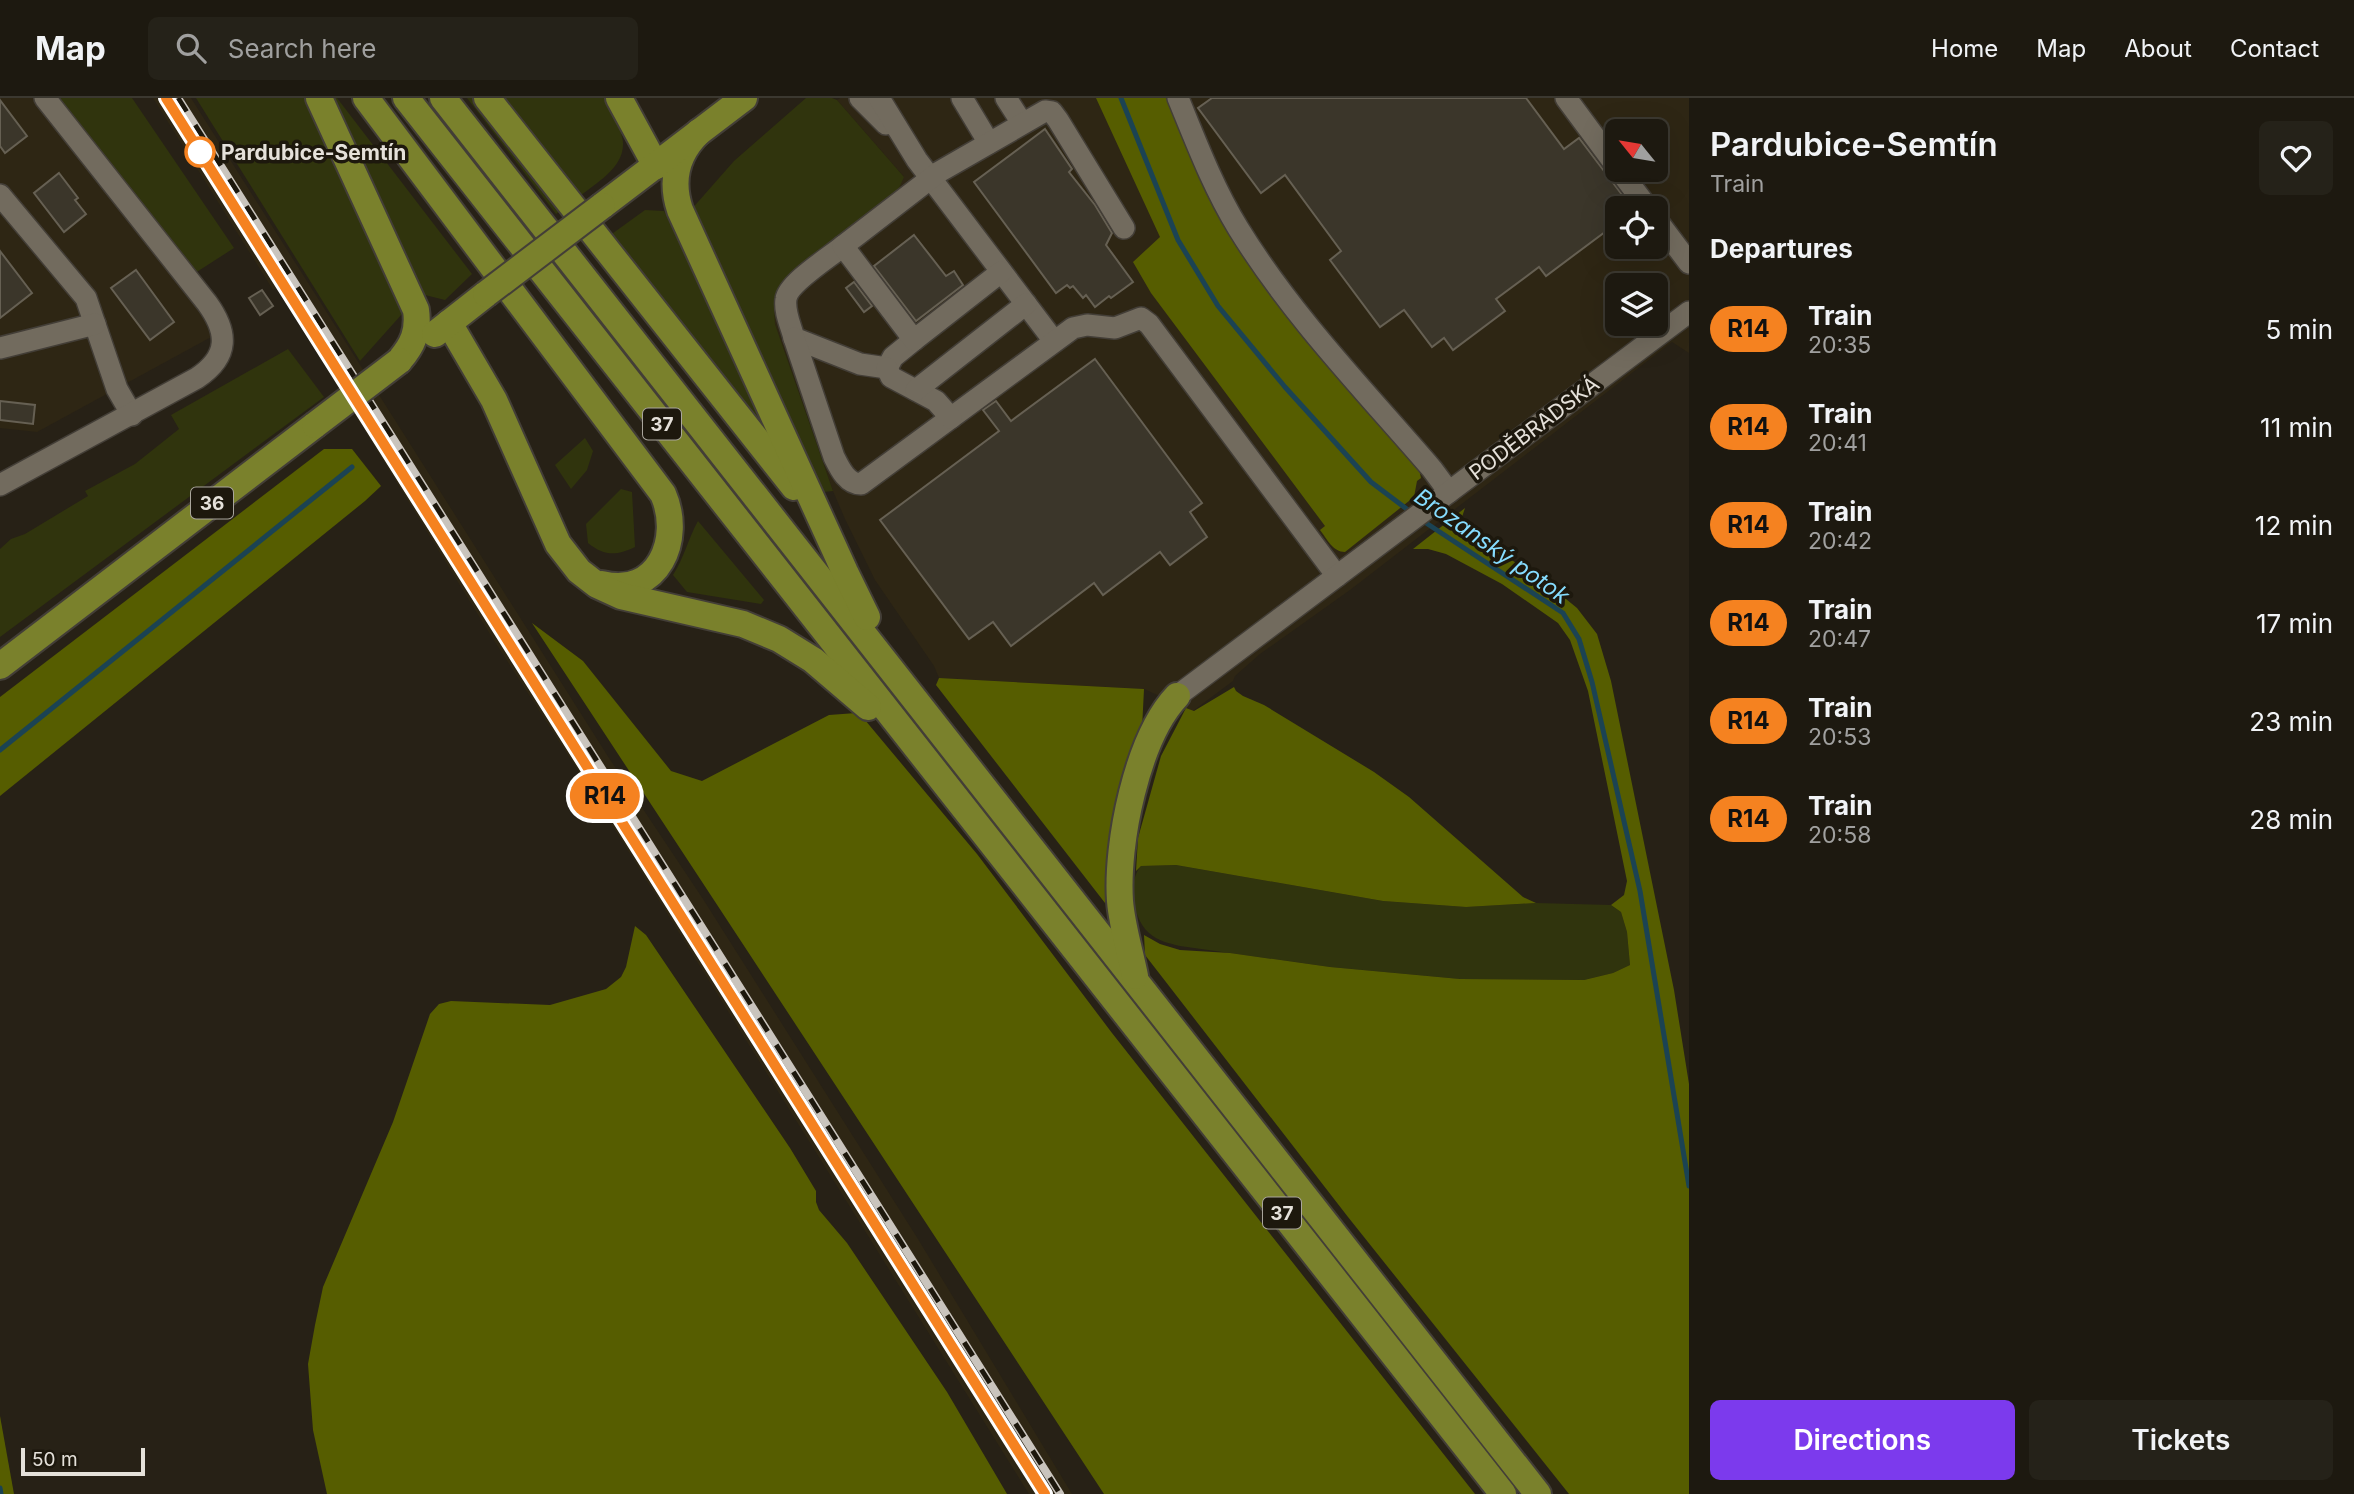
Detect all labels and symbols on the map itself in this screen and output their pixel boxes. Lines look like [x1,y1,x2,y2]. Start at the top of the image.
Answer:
north arrow [1605,119,1668,182]
marker: Pardubice-Semtín [185,137,215,167]
place label: Pardubice-Semtín [221,140,406,165]
street label: PODĚBRADSKÁ [1463,370,1604,485]
road number: 37 [643,408,681,440]
water label: Brozanský potok [1409,482,1575,610]
road number: 36 [191,488,233,518]
line badge: R14 [565,773,645,819]
road number: 37 [1263,1198,1301,1228]
scale bar [21,1445,145,1477]

